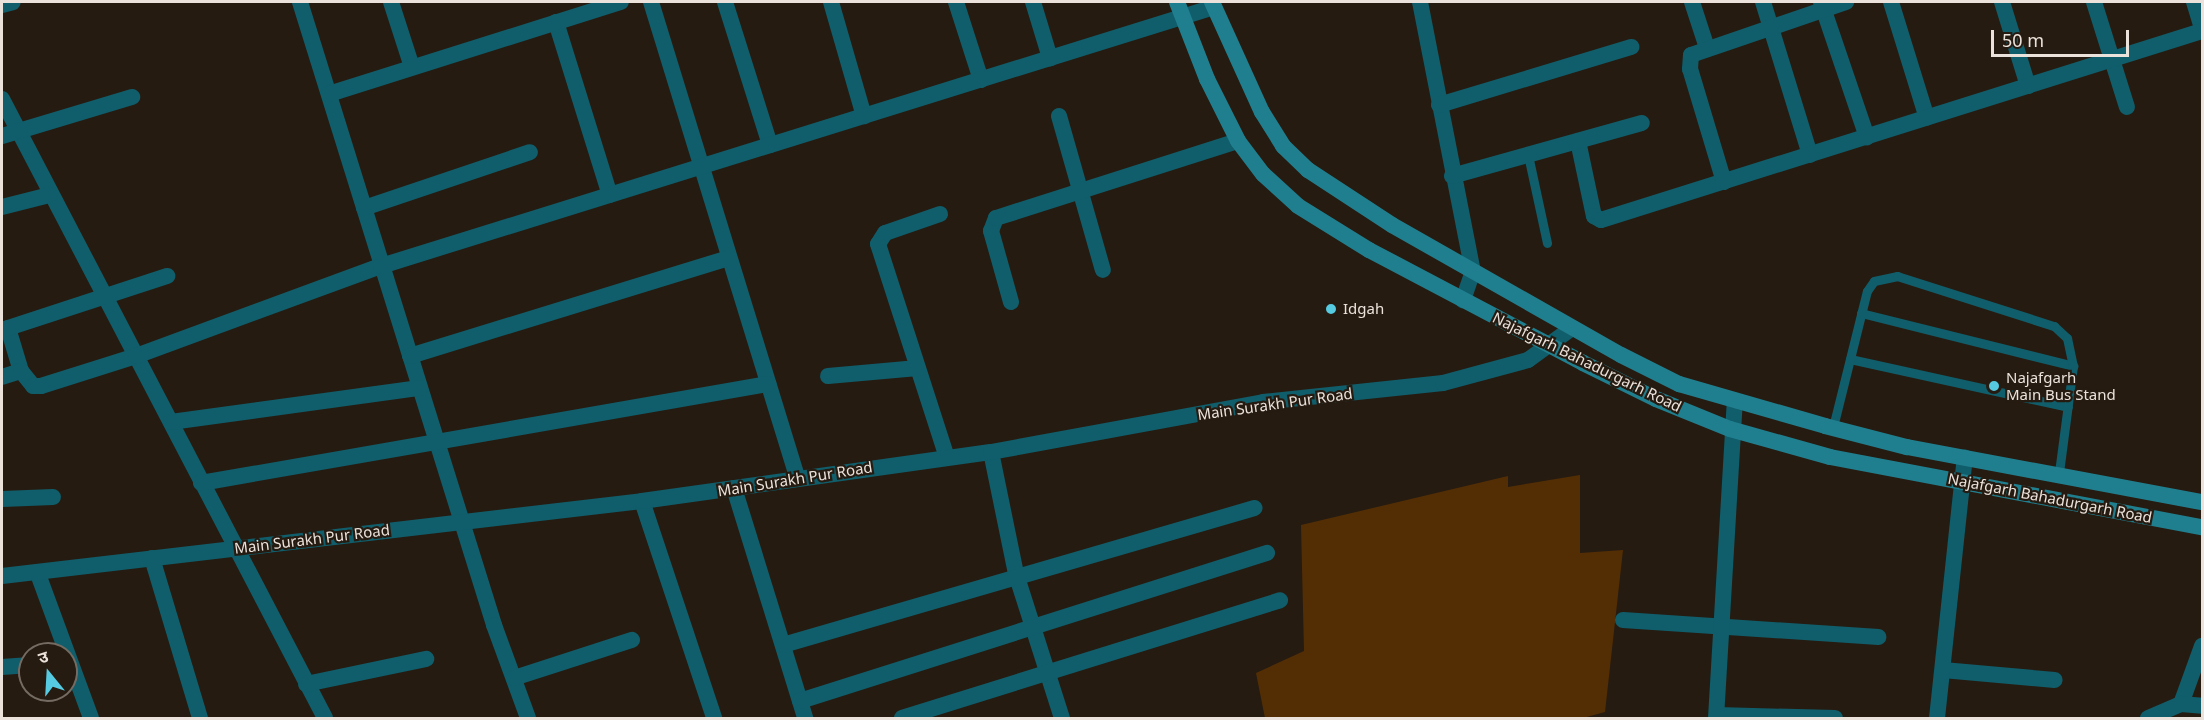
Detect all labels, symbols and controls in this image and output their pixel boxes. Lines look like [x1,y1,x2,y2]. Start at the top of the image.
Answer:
scale bar [1994,18,2132,56]
text: 50 m [2002,28,2044,52]
place label: Idgah [1343,300,1384,318]
marker: Idgah [1324,302,1338,316]
street label: Najafgarh Bahadurgarh Road [1490,308,1684,416]
place label: Najafgarh Main Bus Stand [2006,368,2116,403]
marker: Najafgarh Main Bus Stand [1987,379,2001,393]
street label: Main Surakh Pur Road [1196,384,1354,424]
street label: Main Surakh Pur Road [716,458,874,500]
street label: Najafgarh Bahadurgarh Road [1946,469,2154,527]
street label: Main Surakh Pur Road [233,521,391,557]
north arrow [18,642,78,702]
text: उ [35,645,51,669]

